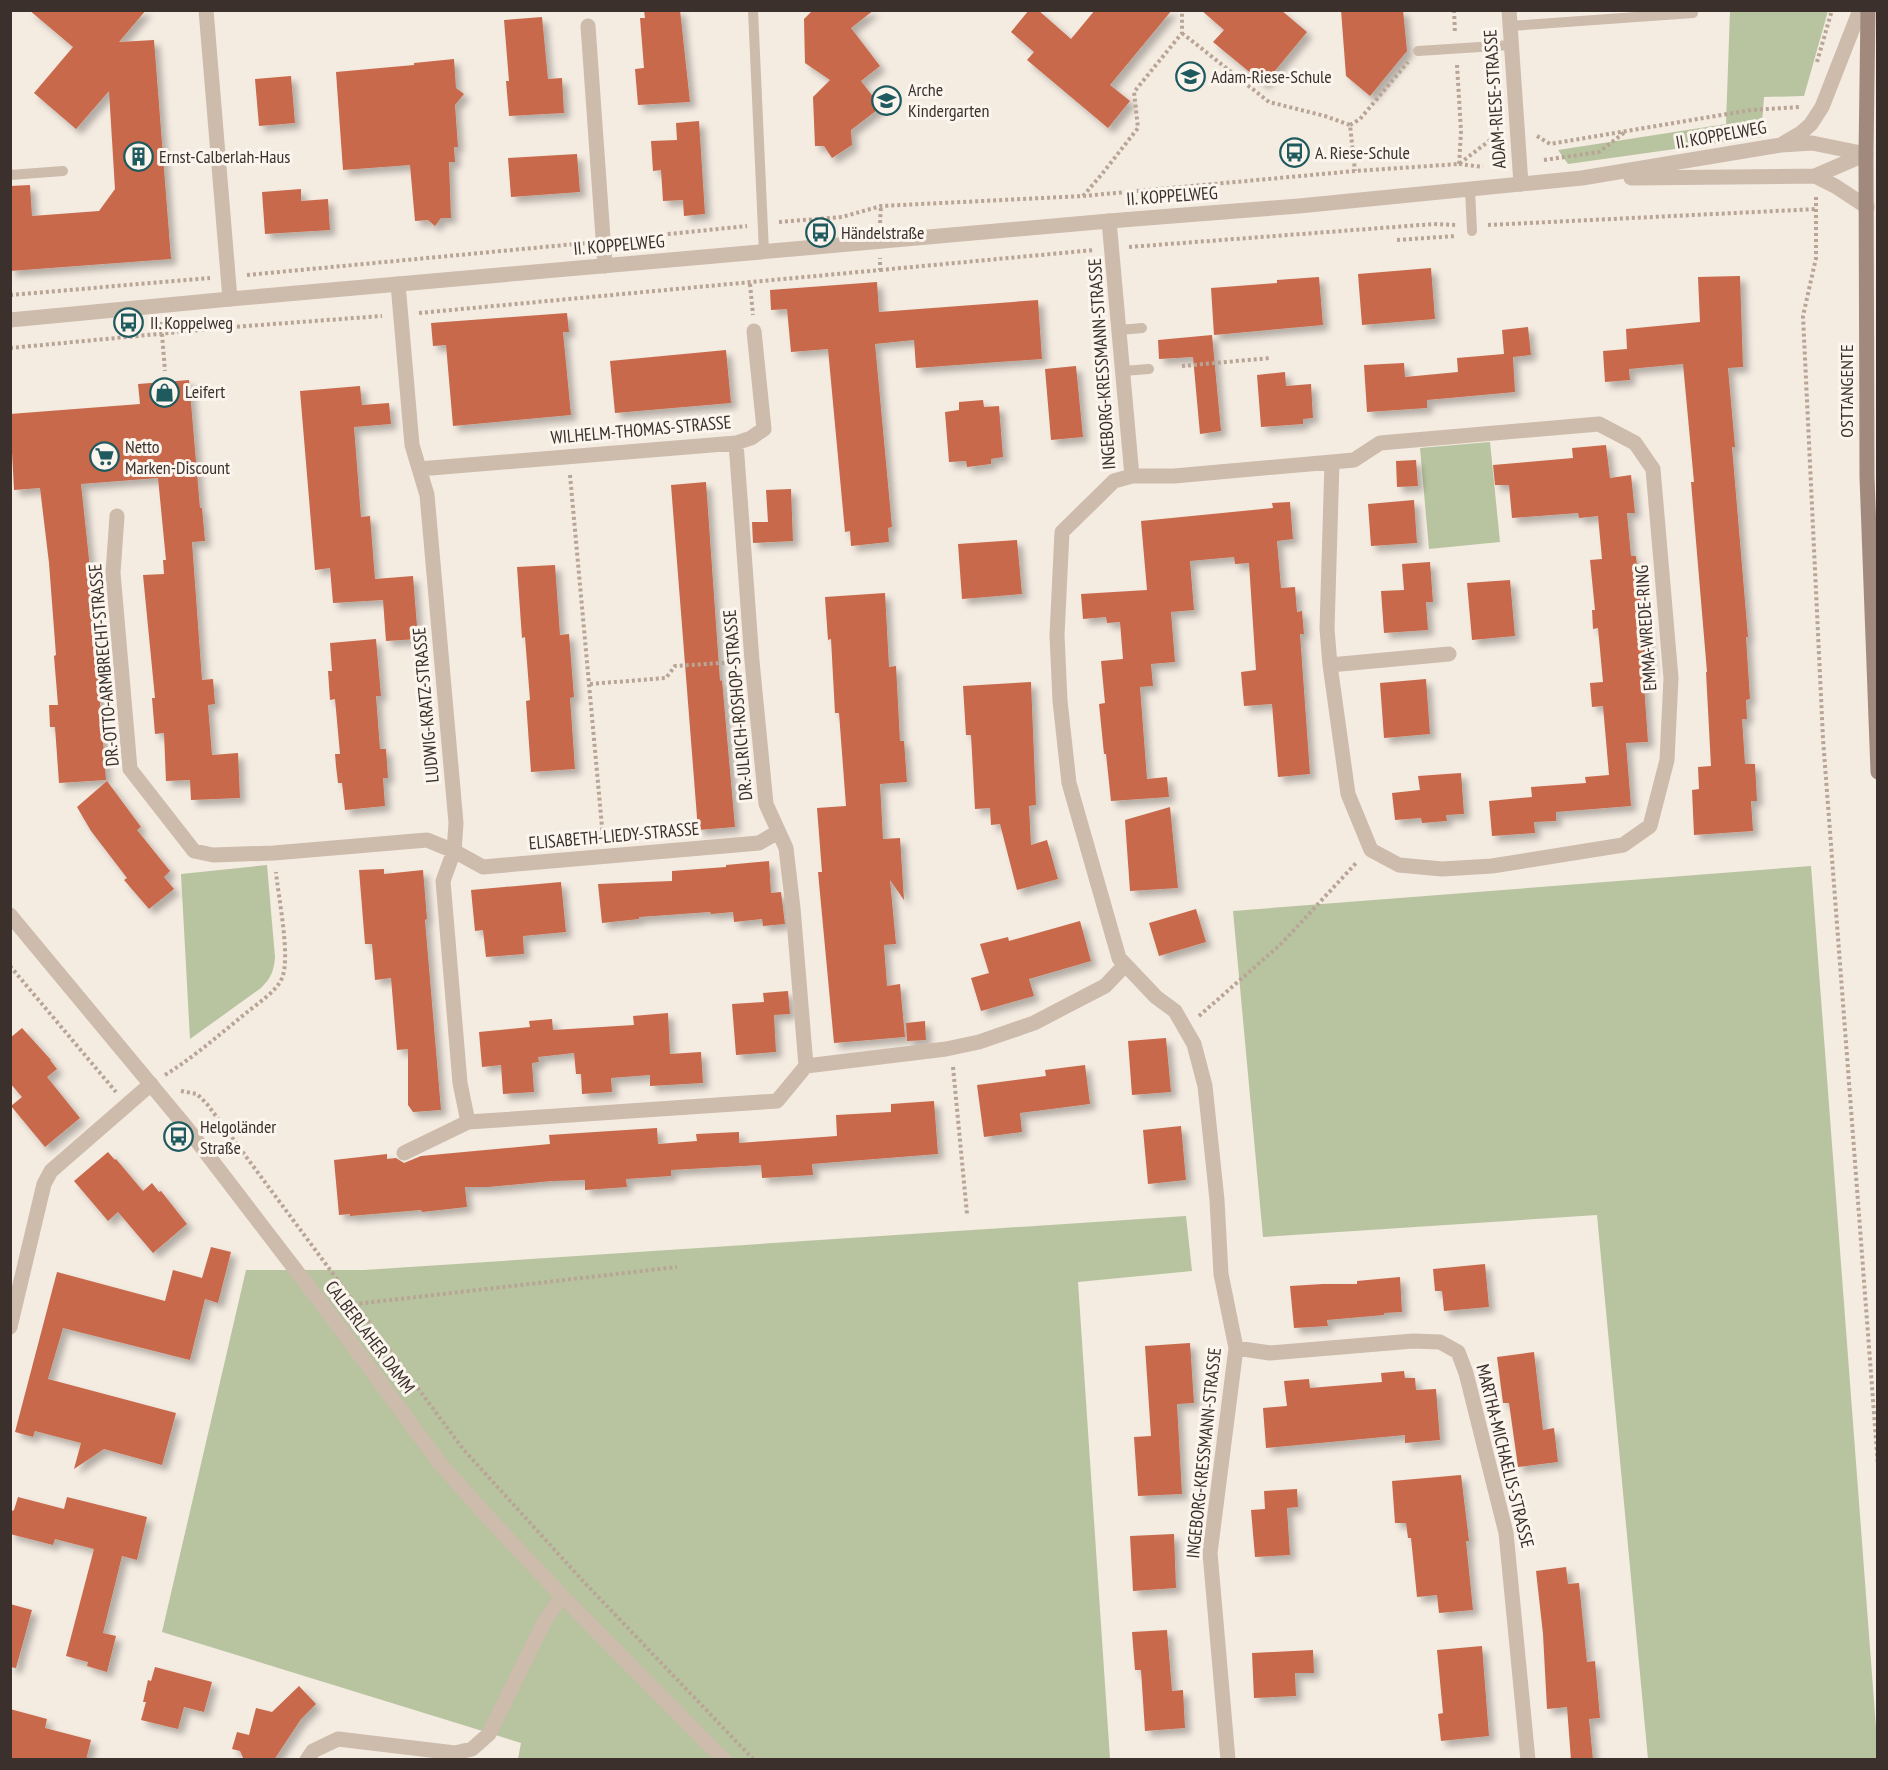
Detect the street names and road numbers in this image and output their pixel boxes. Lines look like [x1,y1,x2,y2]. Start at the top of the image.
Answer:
street label: ADAM-RIESE-STRASSE [1478,29,1511,169]
street label: II. KOPPELWEG [1674,115,1768,154]
street label: II. KOPPELWEG [1125,181,1219,210]
street label: II. KOPPELWEG [572,229,666,260]
street label: INGEBORG-KRESSMANN-STRASSE [1083,258,1120,471]
street label: OSTTANGENTE [1835,344,1858,438]
street label: WILHELM-THOMAS-STRASSE [550,410,732,449]
street label: DR.-OTTO-ARMBRECHT-STRASSE [83,563,124,767]
street label: EMMA-WREDE-RING [1630,564,1661,692]
street label: DR.-ULRICH-ROSHOP-STRASSE [718,609,757,802]
street label: LUDWIG-KRATZ-STRASSE [407,626,444,784]
street label: ELISABETH-LIEDY-STRASSE [528,817,700,854]
street label: CALBERLAHER DAMM [321,1276,420,1398]
street label: INGEBORG-KRESSMANN-STRASSE [1181,1346,1226,1560]
street label: MARTHA-MICHAELIS-STRASSE [1472,1362,1539,1550]

